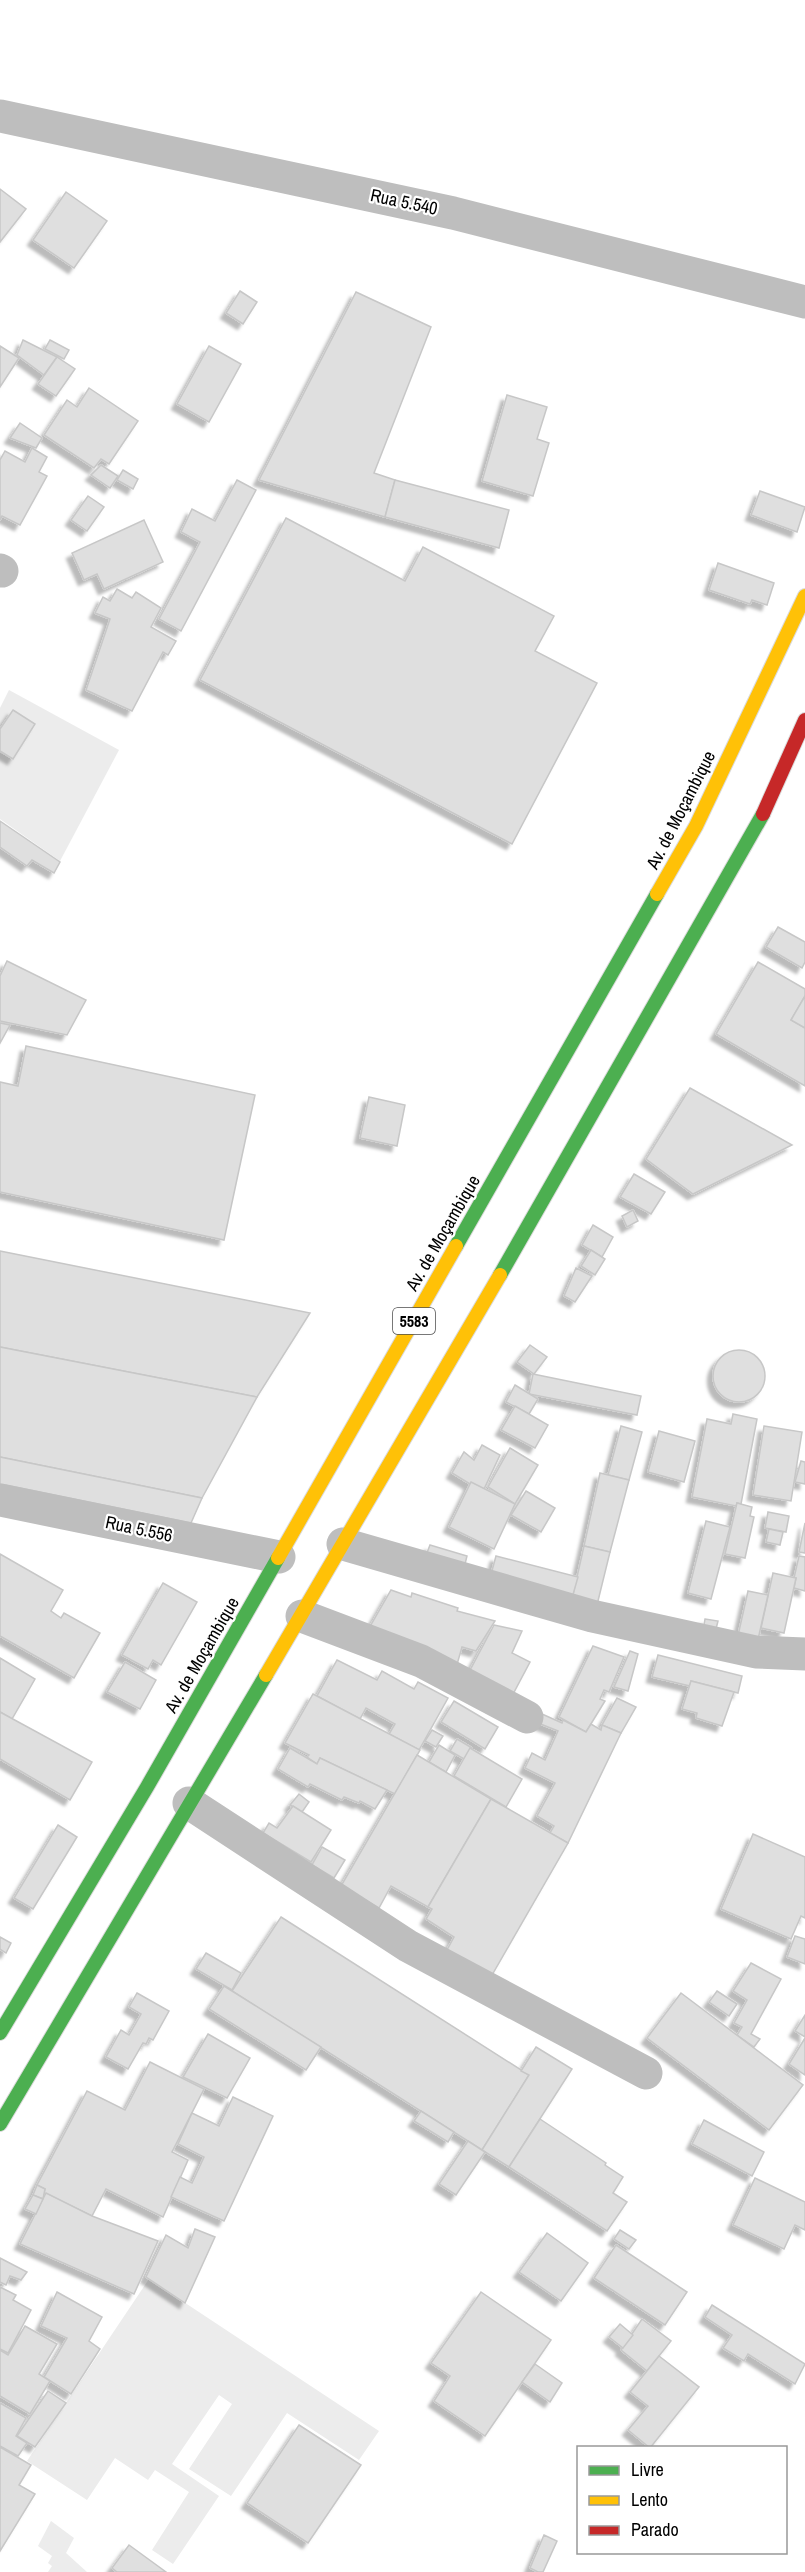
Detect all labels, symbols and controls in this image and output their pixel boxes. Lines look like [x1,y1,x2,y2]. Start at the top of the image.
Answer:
street label: Rua 5.540 [368,182,440,221]
street label: Av. de Moçambique [639,746,721,874]
street label: Av. de Moçambique [399,1170,486,1296]
road number: 5583 [393,1308,435,1334]
street label: Rua 5.556 [103,1509,175,1548]
street label: Av. de Moçambique [158,1592,245,1718]
legend [577,2446,787,2554]
text: Livre [631,2457,664,2482]
text: Lento [631,2487,668,2512]
text: Parado [631,2517,679,2542]

